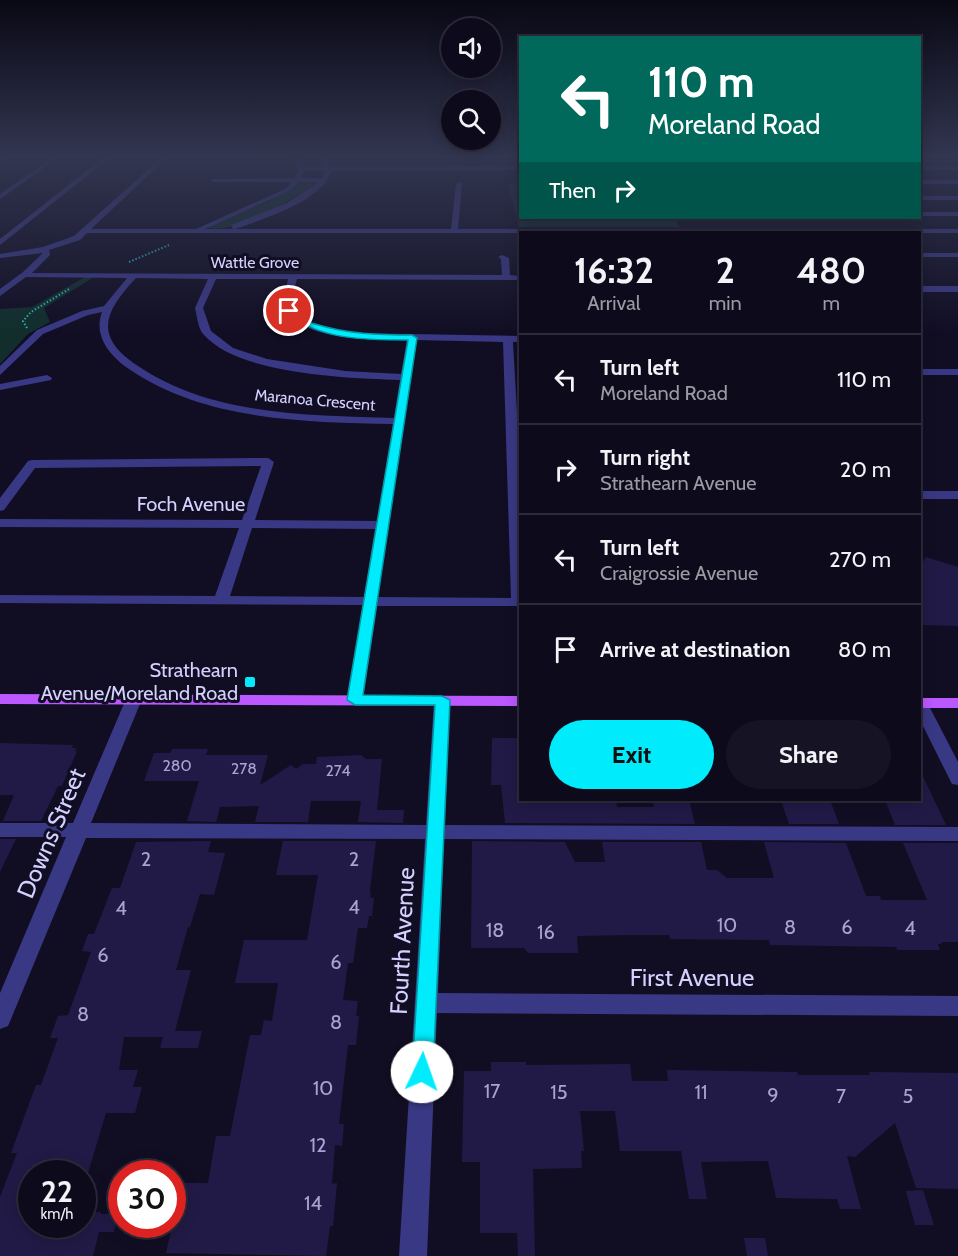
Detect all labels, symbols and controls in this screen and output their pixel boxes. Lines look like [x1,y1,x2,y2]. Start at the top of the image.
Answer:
map controls [441,18,501,150]
button: sound [441,18,501,78]
text: 110 m [648,56,755,108]
icon: left [549,60,627,138]
button: search [441,90,501,150]
text: Moreland Road [648,108,821,141]
icon: right [608,174,641,207]
text: Then [549,177,596,204]
text: 16:32 [574,248,654,292]
text: 2 [716,248,735,292]
text: 480 [797,248,866,292]
street label: Wattle Grove [211,253,299,272]
pin [263,285,314,336]
text: Arrival [587,291,640,315]
text: min [709,291,742,315]
text: m [823,291,840,315]
icon: arrive [272,294,305,327]
text: Turn left [600,354,679,381]
icon: left [549,363,582,396]
text: 110 m [837,366,891,393]
text: Moreland Road [600,381,728,405]
street label: Maranoa Crescent [254,385,377,415]
text: Turn right [600,444,690,471]
icon: right [549,453,582,486]
text: 20 m [840,456,891,483]
text: Strathearn Avenue [600,471,757,495]
street label: Foch Avenue [137,492,245,516]
text: Turn left [600,534,679,561]
icon: left [549,543,582,576]
text: 270 m [829,546,891,573]
text: Craigrossie Avenue [600,561,758,585]
icon: arrive [549,633,582,666]
text: Arrive at destination [600,636,790,663]
text: 80 m [838,636,891,663]
place label: Strathearn Avenue/Moreland Road [41,658,238,705]
marker: Strathearn Avenue/Moreland Road [243,675,257,689]
button: Exit [549,720,714,789]
button: Share [726,720,891,789]
house number: 280 [162,756,192,775]
house number: 278 [231,759,257,778]
house number: 274 [325,761,351,780]
street label: Downs Street [11,764,91,902]
house number: 2 [141,847,151,871]
house number: 2 [349,847,359,871]
street label: Fourth Avenue [384,867,420,1015]
house number: 4 [348,895,360,919]
house number: 4 [115,896,127,920]
house number: 10 [717,913,737,937]
house number: 8 [784,915,796,939]
house number: 6 [841,915,853,939]
house number: 4 [904,916,916,940]
house number: 18 [486,918,504,942]
house number: 16 [537,920,555,944]
house number: 6 [97,943,109,967]
house number: 6 [330,950,342,974]
street label: First Avenue [630,963,754,992]
house number: 8 [77,1002,89,1026]
house number: 8 [330,1010,342,1034]
position arrow [390,1040,454,1104]
house number: 10 [313,1076,333,1100]
house number: 17 [484,1079,500,1103]
house number: 15 [550,1080,568,1104]
house number: 11 [694,1080,708,1104]
house number: 9 [767,1083,779,1107]
house number: 7 [836,1084,846,1108]
house number: 5 [903,1084,913,1108]
house number: 12 [310,1133,327,1157]
speed limit sign: 30 [108,1160,186,1238]
text: 22 [41,1173,73,1210]
house number: 14 [304,1191,322,1215]
text: km/h [41,1205,73,1223]

